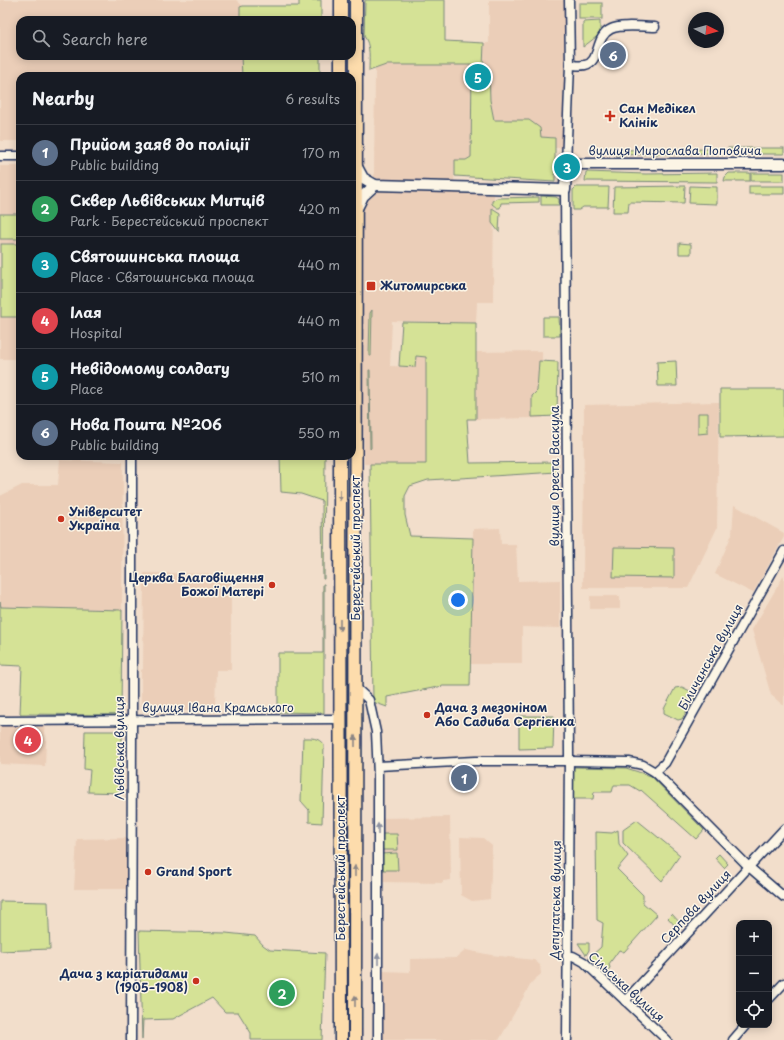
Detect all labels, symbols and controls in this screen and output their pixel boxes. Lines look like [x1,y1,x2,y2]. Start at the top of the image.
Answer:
north arrow [688,12,724,48]
search box [16,16,356,60]
icon: search [30,27,52,49]
text: Search here [62,27,148,50]
pin: 6 [600,40,626,70]
pin: 5 [465,62,491,92]
text: Nearby [32,85,94,111]
text: 6 results [285,89,340,108]
place label: Сан Медікел Клінік [619,99,696,131]
marker: Сан Медікел Клінік [604,110,616,122]
text: Прийом заяв до поліції [70,132,249,155]
street label: вулиця Мирослава Поповича [589,141,762,159]
text: 1 [42,143,48,162]
text: 170 m [302,143,340,162]
pin: 3 [554,152,580,182]
text: Public building [70,155,159,174]
text: Сквер Львівських Митців [70,188,265,211]
text: 2 [40,199,50,218]
text: 420 m [298,199,340,218]
text: Park · Берестейський проспект [70,211,268,230]
text: Святошинська площа [70,244,240,267]
text: 3 [41,255,49,274]
text: 440 m [297,255,340,274]
text: Place · Святошинська площа [70,267,254,286]
place label: Житомирська [380,276,467,294]
marker: Житомирська [365,280,377,292]
text: Ілая [70,300,102,323]
text: 4 [41,311,49,330]
text: 440 m [297,311,340,330]
text: Hospital [70,323,122,342]
text: Невідомому солдату [70,356,230,379]
text: 5 [41,367,49,386]
text: 510 m [301,367,340,386]
text: Place [70,379,103,398]
street label: вулиця Ореста Васкула [545,405,563,547]
text: Нова Пошта №206 [70,412,222,435]
text: 6 [40,423,50,442]
text: 550 m [298,423,340,442]
text: Public building [70,435,159,454]
street label: Берестейський проспект [346,475,364,620]
one-way arrow [337,489,343,502]
place label: Університет Україна [68,502,143,534]
marker: Університет Україна [56,514,66,524]
place label: Церква Благовіщення Божої Матері [129,568,265,600]
marker: Церква Благовіщення Божої Матері [267,580,277,590]
your location [448,590,468,610]
street label: Біличанська вулиця [673,600,747,713]
one-way arrow [337,619,343,632]
street label: Львівська вулиця [110,696,128,800]
street label: вулиця Івана Крамського [142,698,294,716]
place label: Дача з мезоніном Або Садиба Сергієнка [434,698,575,730]
marker: Дача з мезоніном Або Садиба Сергієнка [422,710,432,720]
pin: 4 [15,725,41,755]
one-way arrow [352,734,358,747]
pin: 1 [451,763,477,793]
street label: Берестейський проспект [331,795,349,940]
one-way arrow [375,822,381,835]
street label: Депутатська вулиця [545,840,565,961]
place label: Grand Sport [156,862,232,880]
one-way arrow [352,864,358,877]
street label: Серпова вулиця [656,865,735,948]
marker: Grand Sport [143,867,153,877]
map controls [736,920,772,1028]
button: + [736,920,772,956]
street label: Сільська вулиця [584,947,669,1025]
one-way arrow [375,952,381,965]
button: − [736,956,772,992]
place label: Дача з каріатидами (1905–1908) [59,964,188,996]
marker: Дача з каріатидами (1905–1908) [191,976,201,986]
pin: 2 [269,978,295,1008]
button: locate [736,992,772,1028]
one-way arrow [352,994,358,1007]

